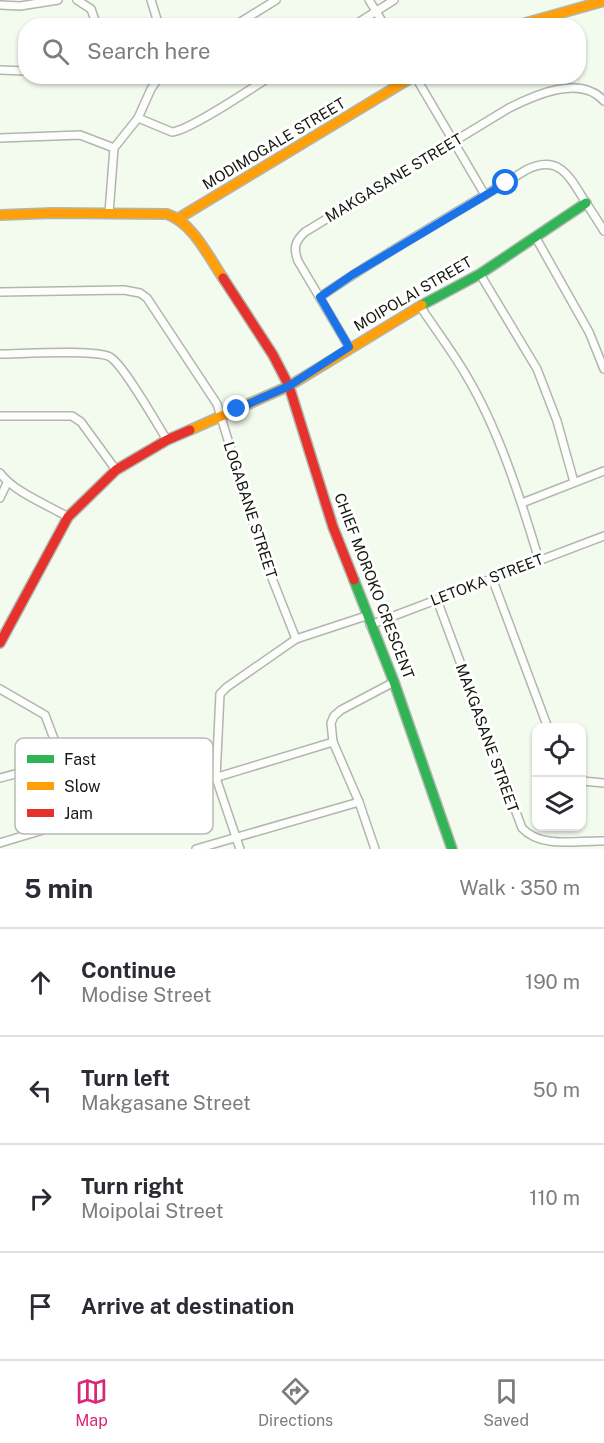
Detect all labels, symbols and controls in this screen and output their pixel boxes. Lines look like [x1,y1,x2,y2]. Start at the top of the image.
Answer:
search box [18,18,586,84]
icon: search [39,35,72,68]
text: Search here [87,38,211,64]
street label: MODIMOGALE STREET [199,94,348,193]
street label: MAKGASANE STREET [322,130,466,225]
route start [492,169,518,195]
street label: MOIPOLAI STREET [351,253,475,334]
route end [223,395,249,421]
street label: LOGABANE STREET [220,439,281,580]
street label: CHIEF MOROKO CRESCENT [331,490,418,681]
street label: LETOKA STREET [428,550,546,609]
street label: MAKGASANE STREET [453,661,522,815]
map controls [532,723,586,831]
button: locate [532,723,586,777]
legend [15,738,213,834]
text: Fast [64,750,96,769]
text: Slow [64,777,101,796]
button: layers [532,777,586,831]
text: Jam [64,804,93,823]
text: 5 min [24,873,93,904]
text: Walk · 350 m [460,876,580,900]
text: Continue [81,957,176,983]
icon: ahead [24,966,57,999]
text: 190 m [525,970,580,994]
text: Modise Street [81,983,212,1007]
text: Turn left [81,1065,170,1091]
icon: left [24,1074,57,1107]
text: 50 m [533,1078,580,1102]
text: Makgasane Street [81,1091,251,1115]
text: Turn right [81,1173,184,1199]
icon: right [24,1182,57,1215]
text: 110 m [529,1186,580,1210]
text: Moipolai Street [81,1199,223,1223]
icon: arrive [24,1290,57,1323]
text: Arrive at destination [81,1293,294,1319]
tab: Map [75,1375,108,1430]
tab: Directions [258,1375,333,1430]
tab: Saved [483,1375,529,1430]

